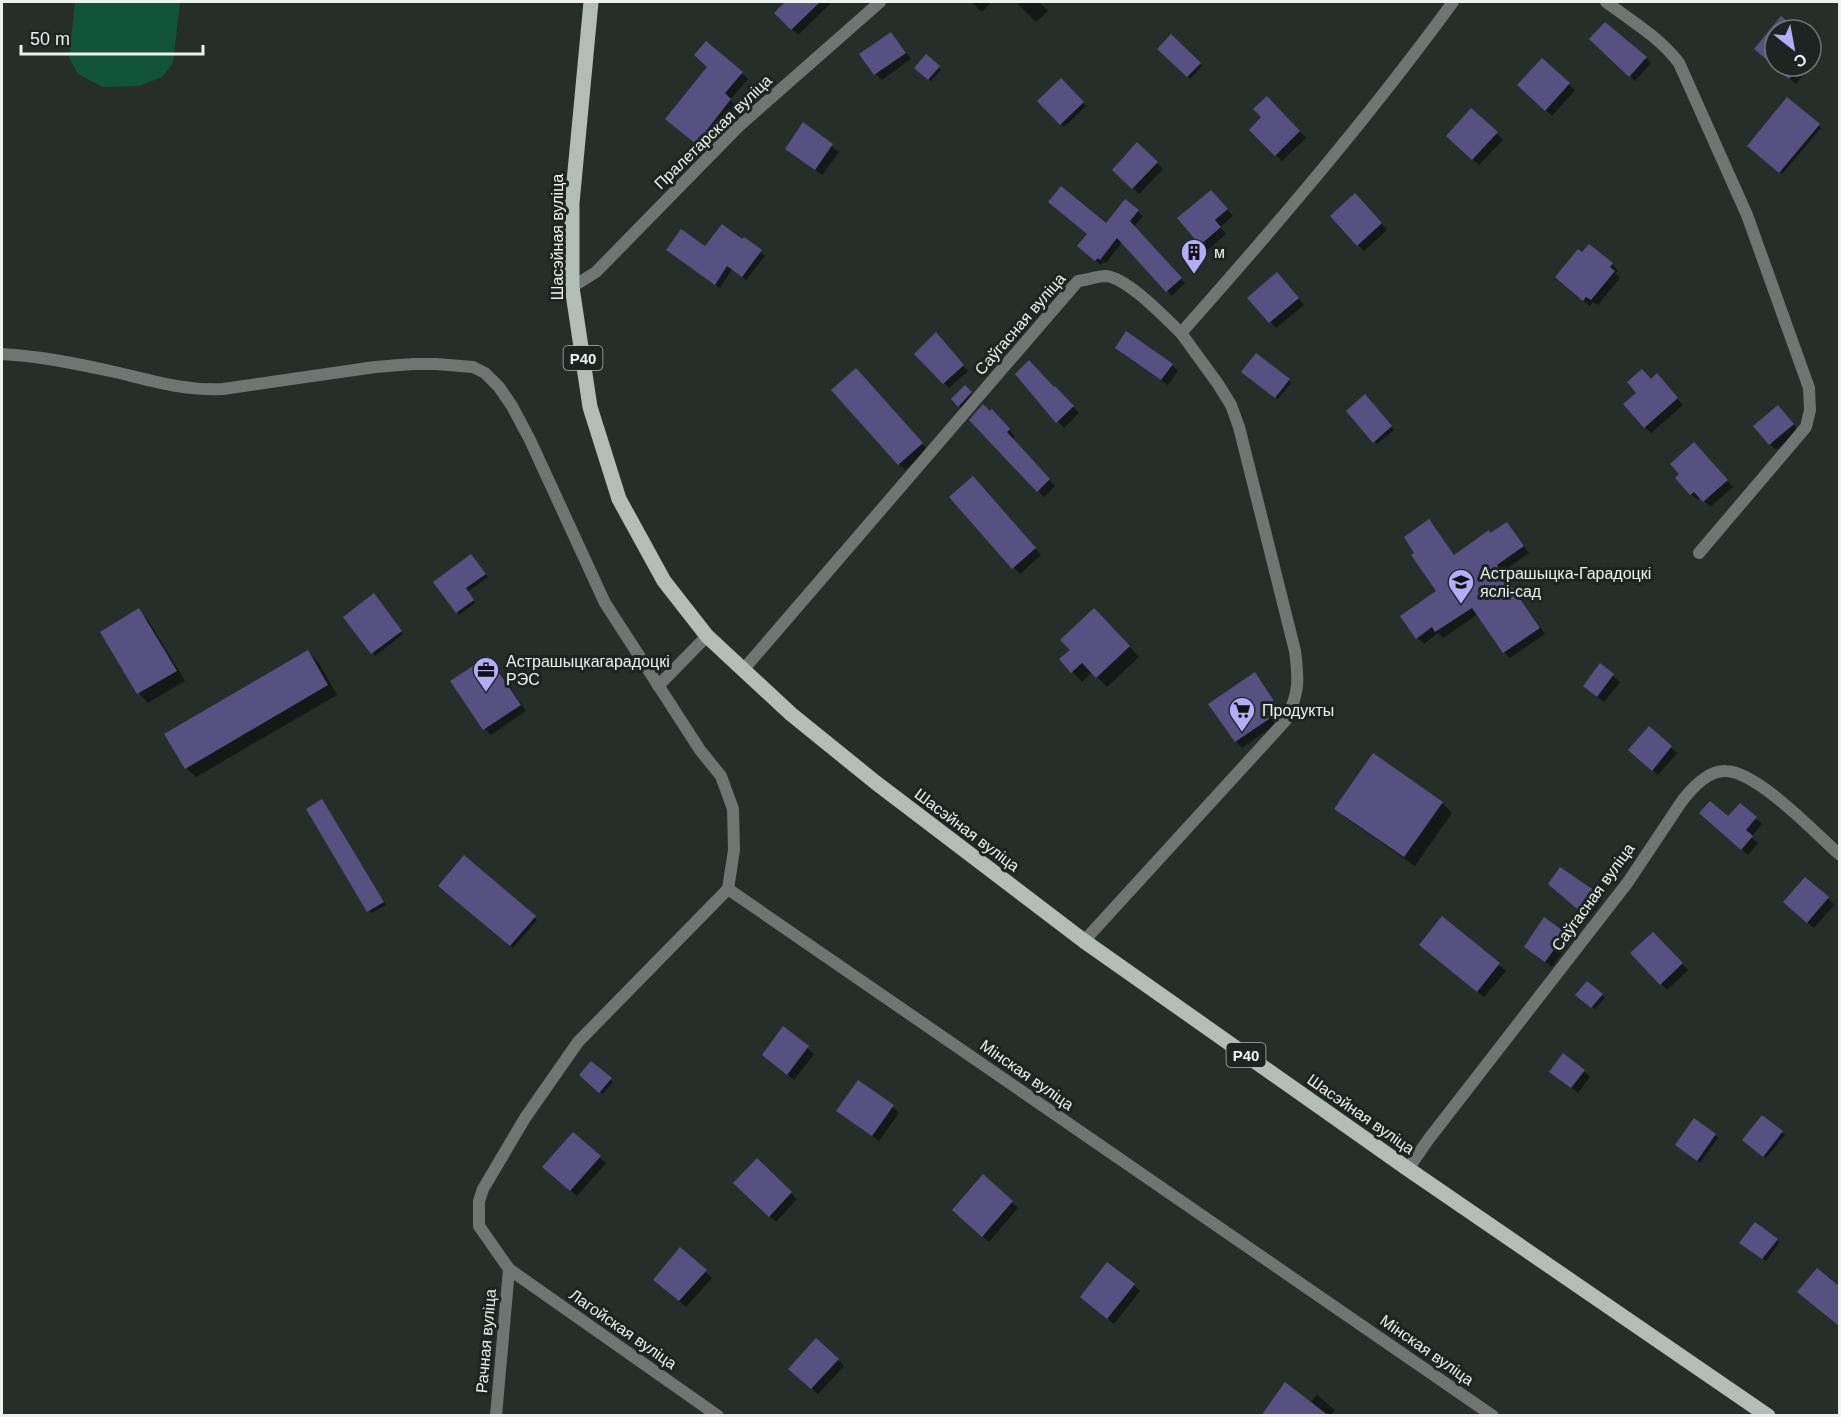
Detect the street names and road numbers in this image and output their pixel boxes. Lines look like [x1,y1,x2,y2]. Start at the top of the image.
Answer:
street label: Пралетарская вуліца [651,72,775,192]
street label: Шасэйная вуліца [549,174,566,300]
street label: Саўгасная вуліца [971,270,1069,378]
road number: Р40 [564,346,602,370]
street label: Шасэйная вуліца [911,785,1023,875]
street label: Саўгасная вуліца [1548,840,1638,954]
street label: Мінская вуліца [977,1037,1077,1114]
road number: Р40 [1226,1043,1266,1067]
street label: Шасэйная вуліца [1304,1071,1418,1157]
street label: Лагойская вуліца [566,1286,680,1372]
street label: Рачная вуліца [473,1288,499,1394]
street label: Мінская вуліца [1377,1312,1477,1389]

